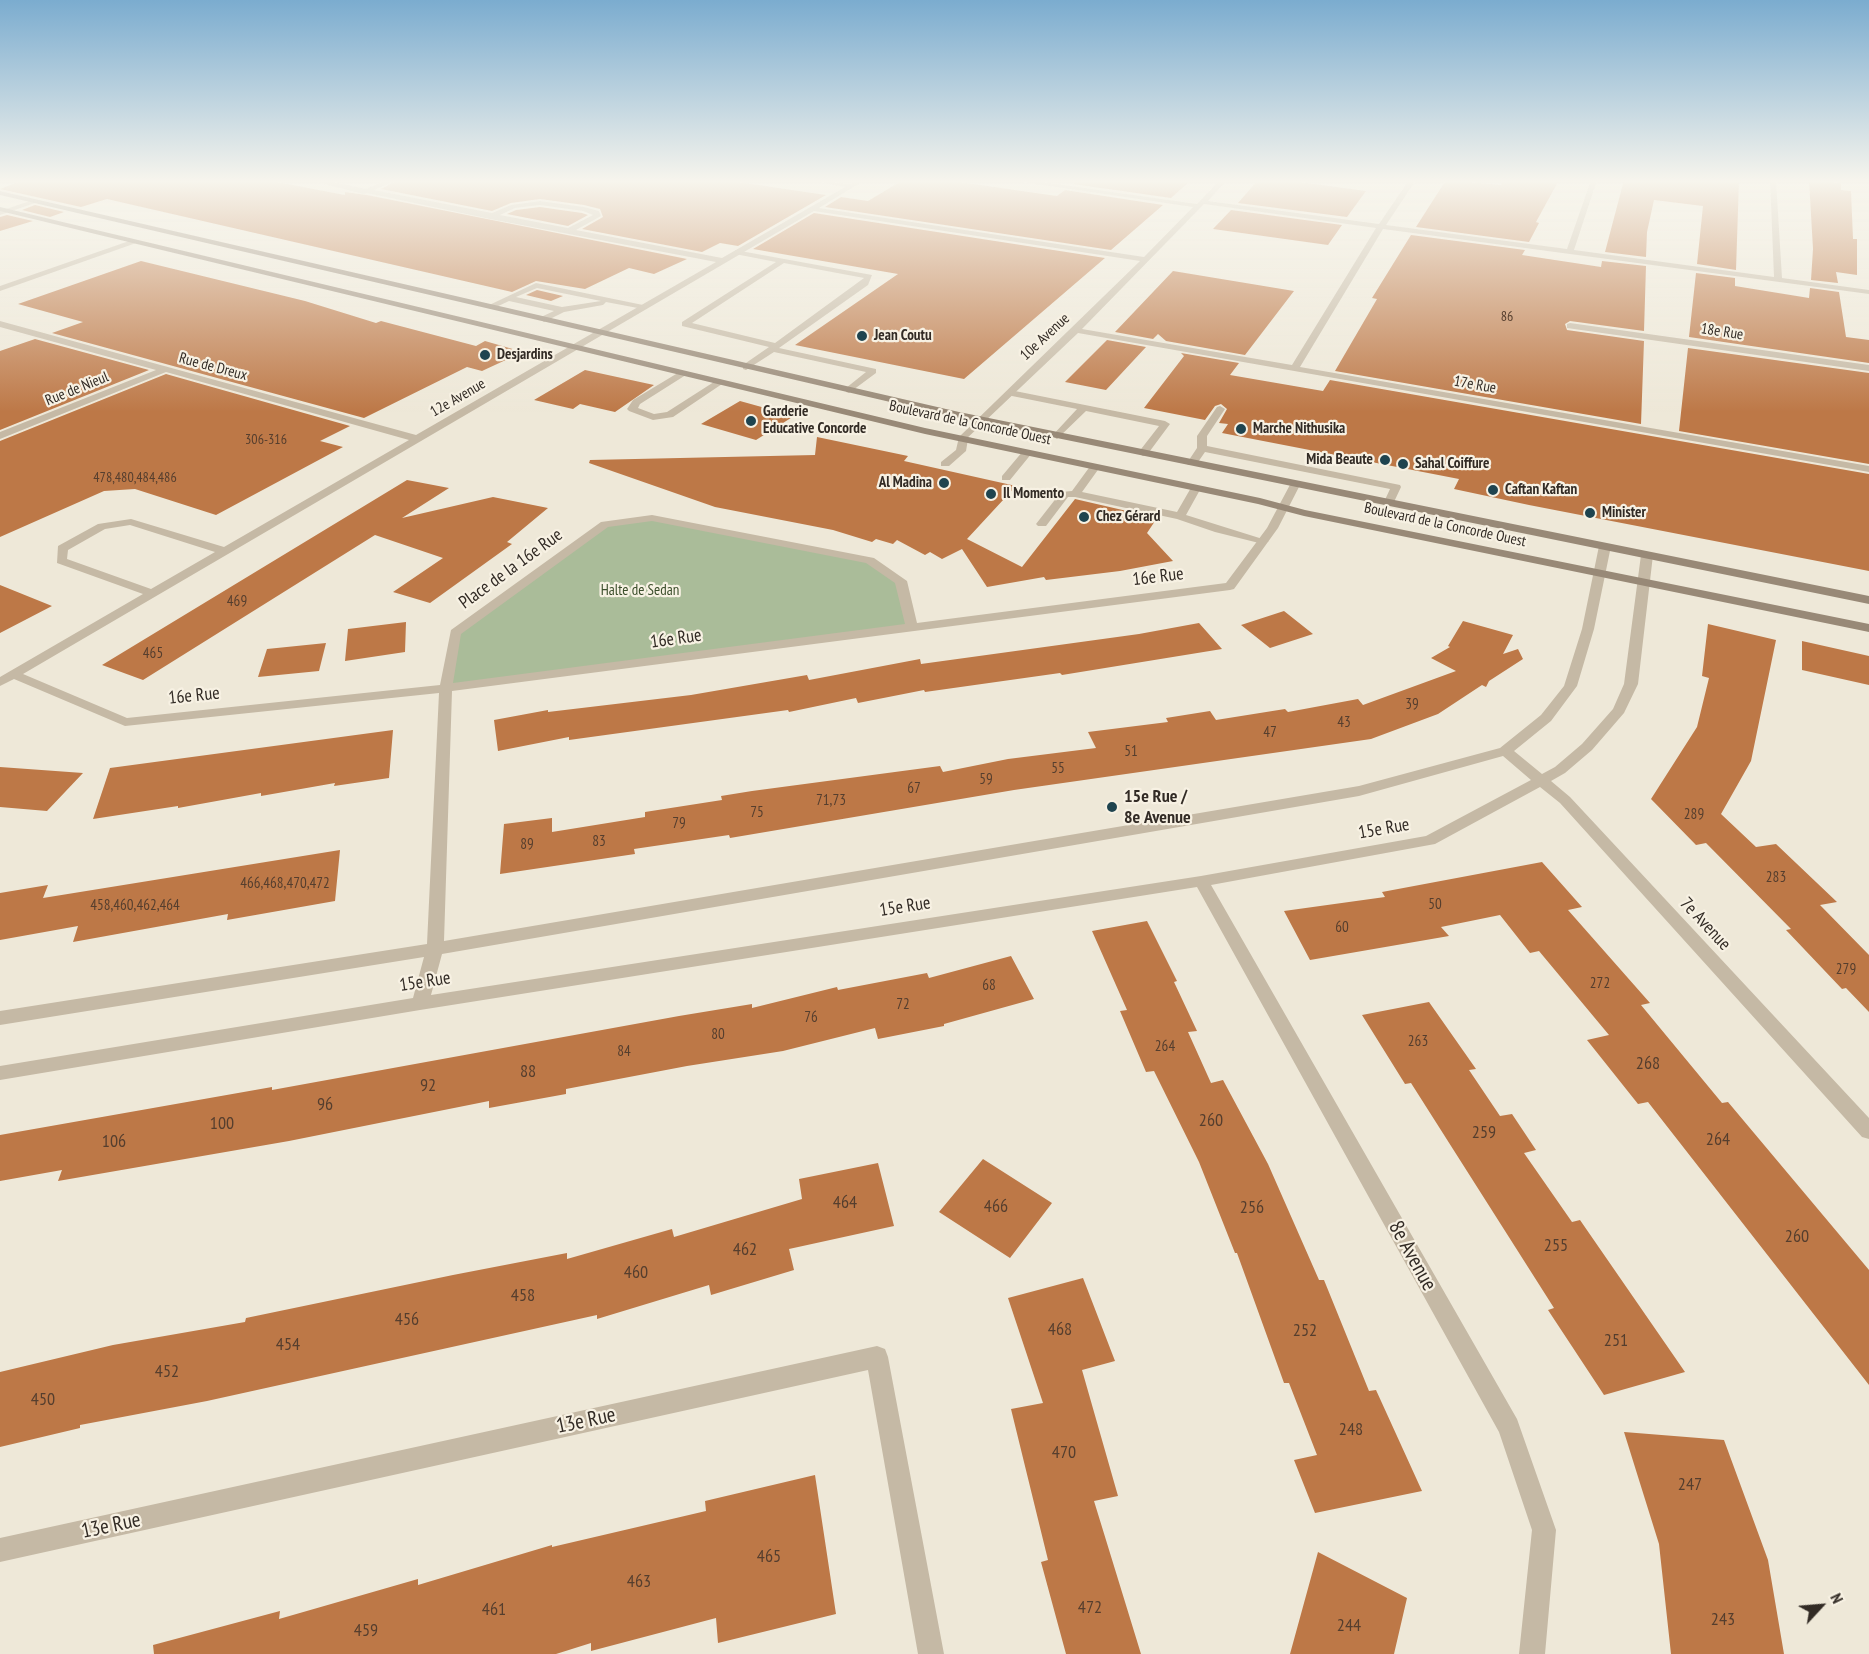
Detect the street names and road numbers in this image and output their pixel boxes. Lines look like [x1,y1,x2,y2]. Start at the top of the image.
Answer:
street label: 10e Avenue [1017,310,1073,364]
street label: 18e Rue [1699,320,1745,344]
street label: Rue de Dreux [177,349,249,385]
street label: Rue de Nieul [43,368,111,410]
street label: 17e Rue [1452,372,1498,398]
street label: 12e Avenue [427,375,489,421]
street label: Boulevard de la Concorde Ouest [888,397,1052,449]
street label: Boulevard de la Concorde Ouest [1363,499,1527,551]
street label: Place de la 16e Rue [455,524,567,614]
street label: 16e Rue [1131,563,1185,591]
street label: 16e Rue [649,625,703,653]
street label: 16e Rue [167,683,221,709]
street label: 15e Rue [1357,814,1411,844]
street label: 15e Rue [878,892,932,922]
street label: 7e Avenue [1675,893,1735,955]
street label: 15e Rue [398,967,452,997]
street label: 8e Avenue [1383,1217,1441,1295]
street label: 13e Rue [554,1402,618,1440]
street label: 13e Rue [79,1507,143,1545]

